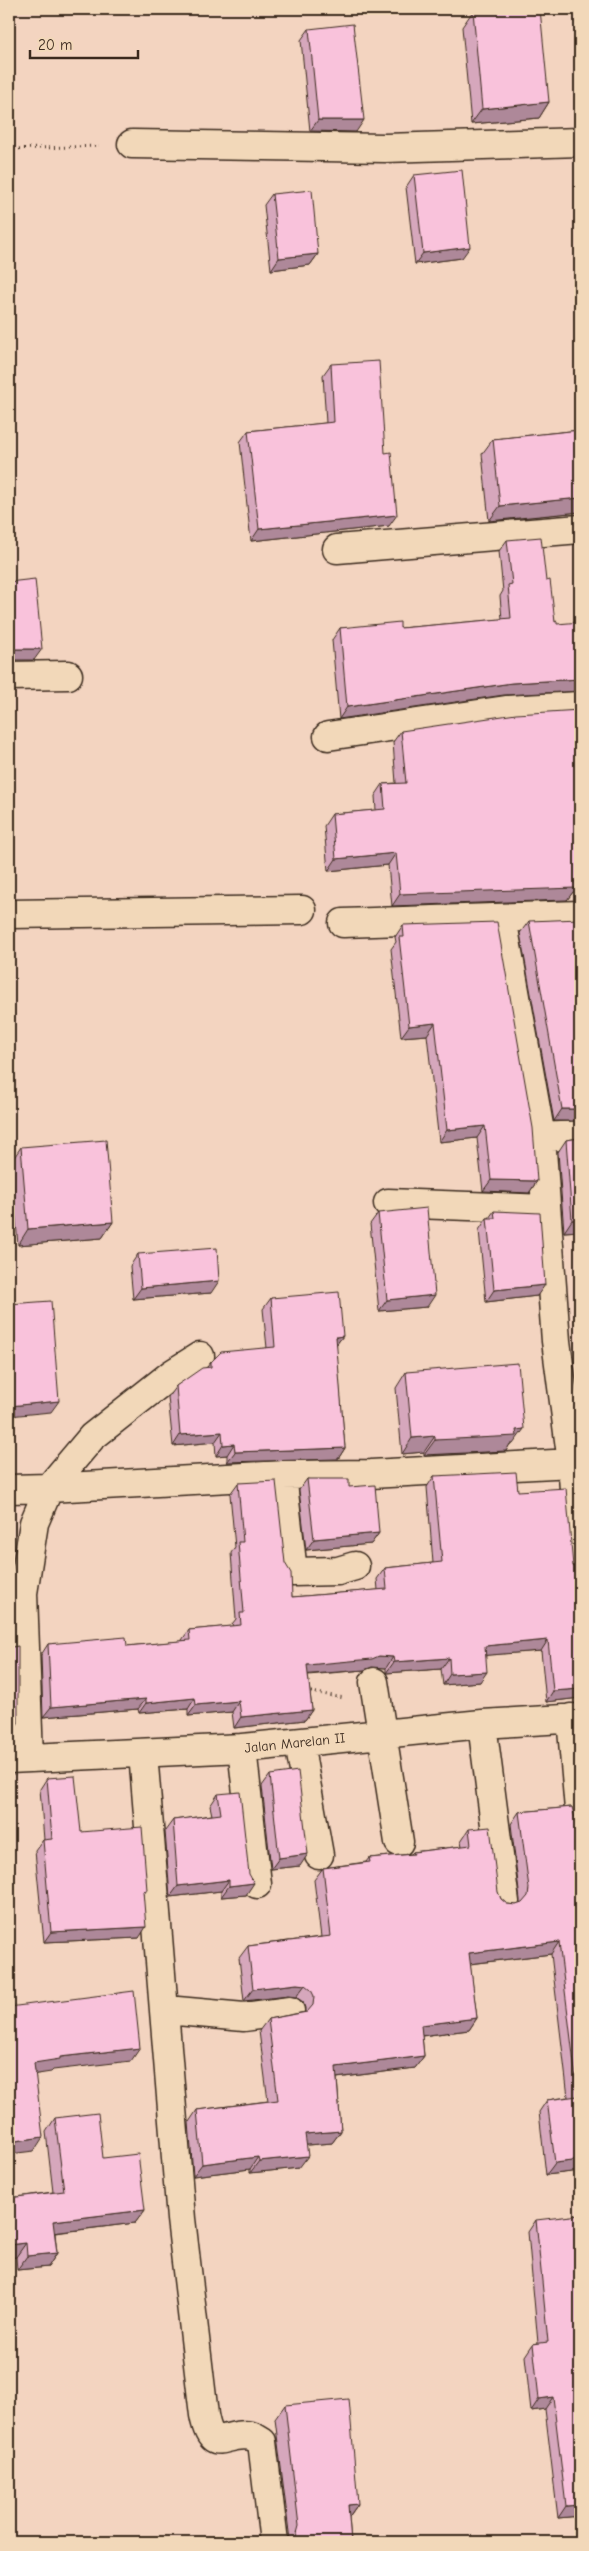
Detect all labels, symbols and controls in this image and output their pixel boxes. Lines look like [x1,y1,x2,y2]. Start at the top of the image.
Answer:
scale bar [30,28,138,60]
text: 20 m [38,36,72,54]
street label: Jalan Marelan II [244,1729,346,1757]

